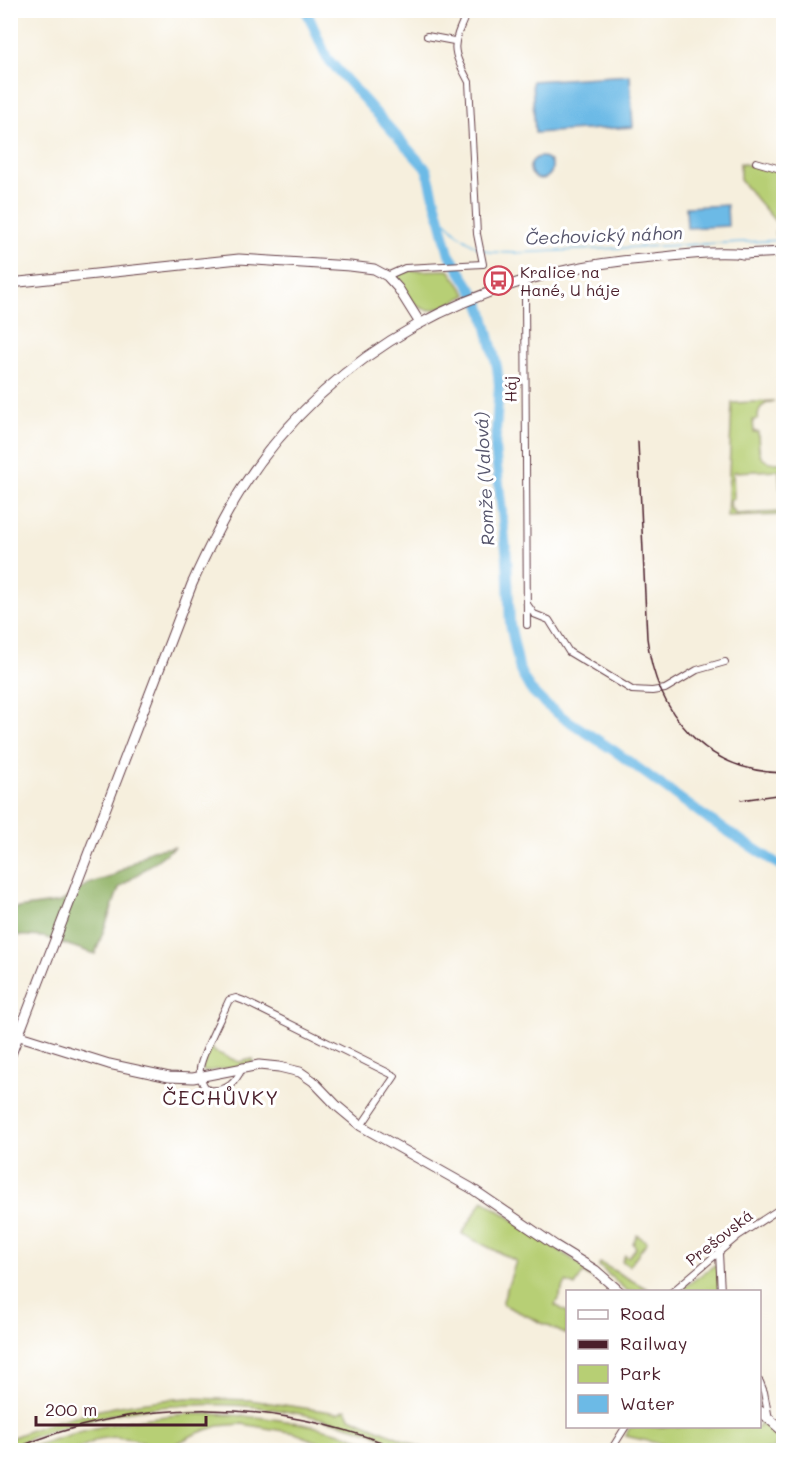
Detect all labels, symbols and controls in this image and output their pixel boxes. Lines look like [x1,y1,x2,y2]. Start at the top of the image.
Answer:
water label: Čechovický náhon [525,220,683,250]
place label: Kralice na Hané, U háje [520,261,620,300]
bus stop icon: Kralice na Hané, U háje [483,264,515,296]
street label: Háj [499,375,521,403]
water label: Romže (Valová) [469,411,499,547]
district label: ČECHŮVKY [162,1084,280,1110]
street label: Prešovská [681,1204,757,1270]
legend [566,1290,761,1428]
text: Road [620,1301,665,1325]
text: Railway [620,1331,687,1355]
text: Park [620,1361,661,1385]
scale bar [36,1389,206,1427]
text: Water [620,1391,675,1415]
text: 200 m [45,1397,97,1421]

